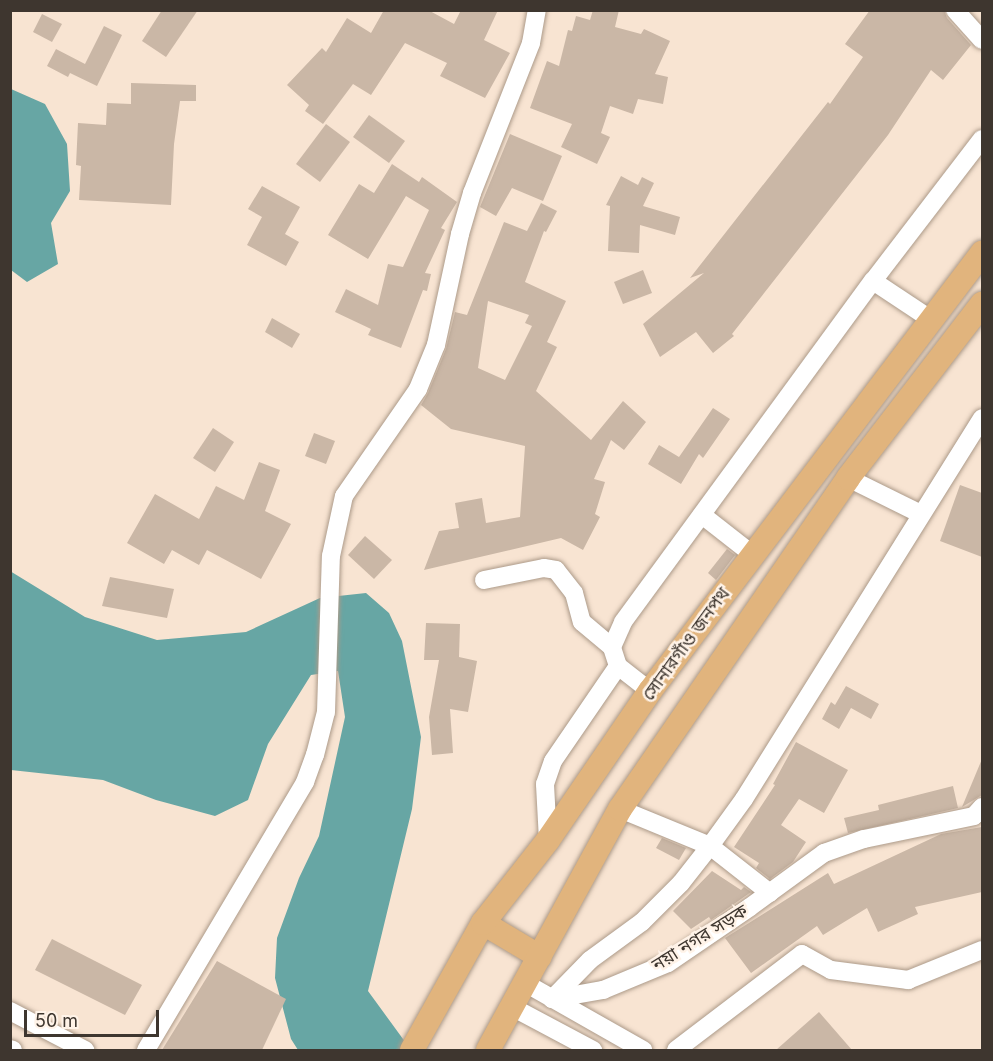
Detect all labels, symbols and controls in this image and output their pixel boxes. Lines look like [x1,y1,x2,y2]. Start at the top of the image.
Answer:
street label: সোনারগাঁও জনপথ [638,583,734,705]
street label: নয়া নগর সড়ক [648,900,752,976]
scale bar [27,998,162,1036]
text: 50 m [35,1010,78,1031]

